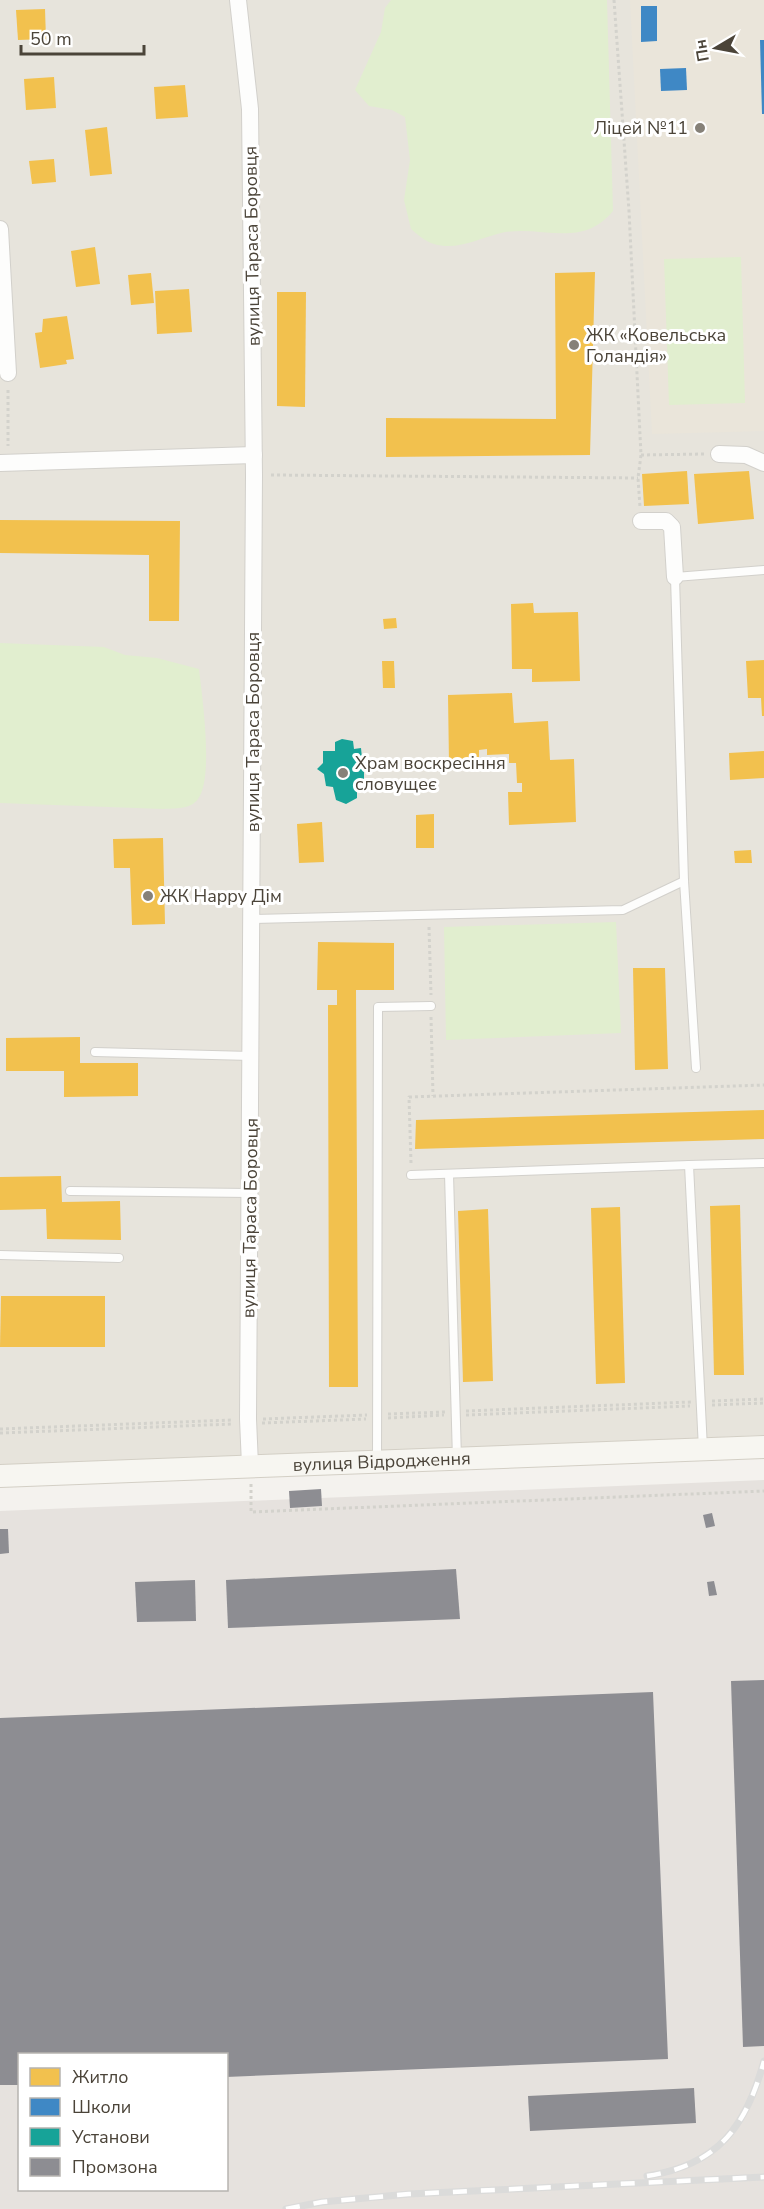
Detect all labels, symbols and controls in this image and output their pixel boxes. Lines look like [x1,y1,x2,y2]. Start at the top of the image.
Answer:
scale bar [21,18,144,56]
north arrow [686,18,746,78]
text: 50 m [30,27,72,51]
text: Пн [689,38,715,63]
place label: Ліцей №11 [594,116,688,140]
marker: Ліцей №11 [693,121,707,135]
street label: вулиця Тараса Боровця [238,146,266,346]
place label: ЖК «Ковельська Голандія» [586,323,726,368]
marker: ЖК «Ковельська Голандія» [567,338,581,352]
street label: вулиця Тараса Боровця [241,632,265,832]
place label: Храм воскресіння словущеє [355,751,506,796]
marker: Храм воскресіння словущеє [336,766,350,780]
place label: ЖК Happy Дім [160,884,282,908]
marker: ЖК Happy Дім [141,889,155,903]
street label: вулиця Тараса Боровця [236,1118,264,1318]
street label: вулиця Відродження [292,1446,471,1477]
legend [18,2053,228,2191]
text: Житло [72,2065,128,2089]
text: Школи [72,2095,131,2119]
text: Установи [71,2125,150,2149]
text: Промзона [72,2155,158,2179]

